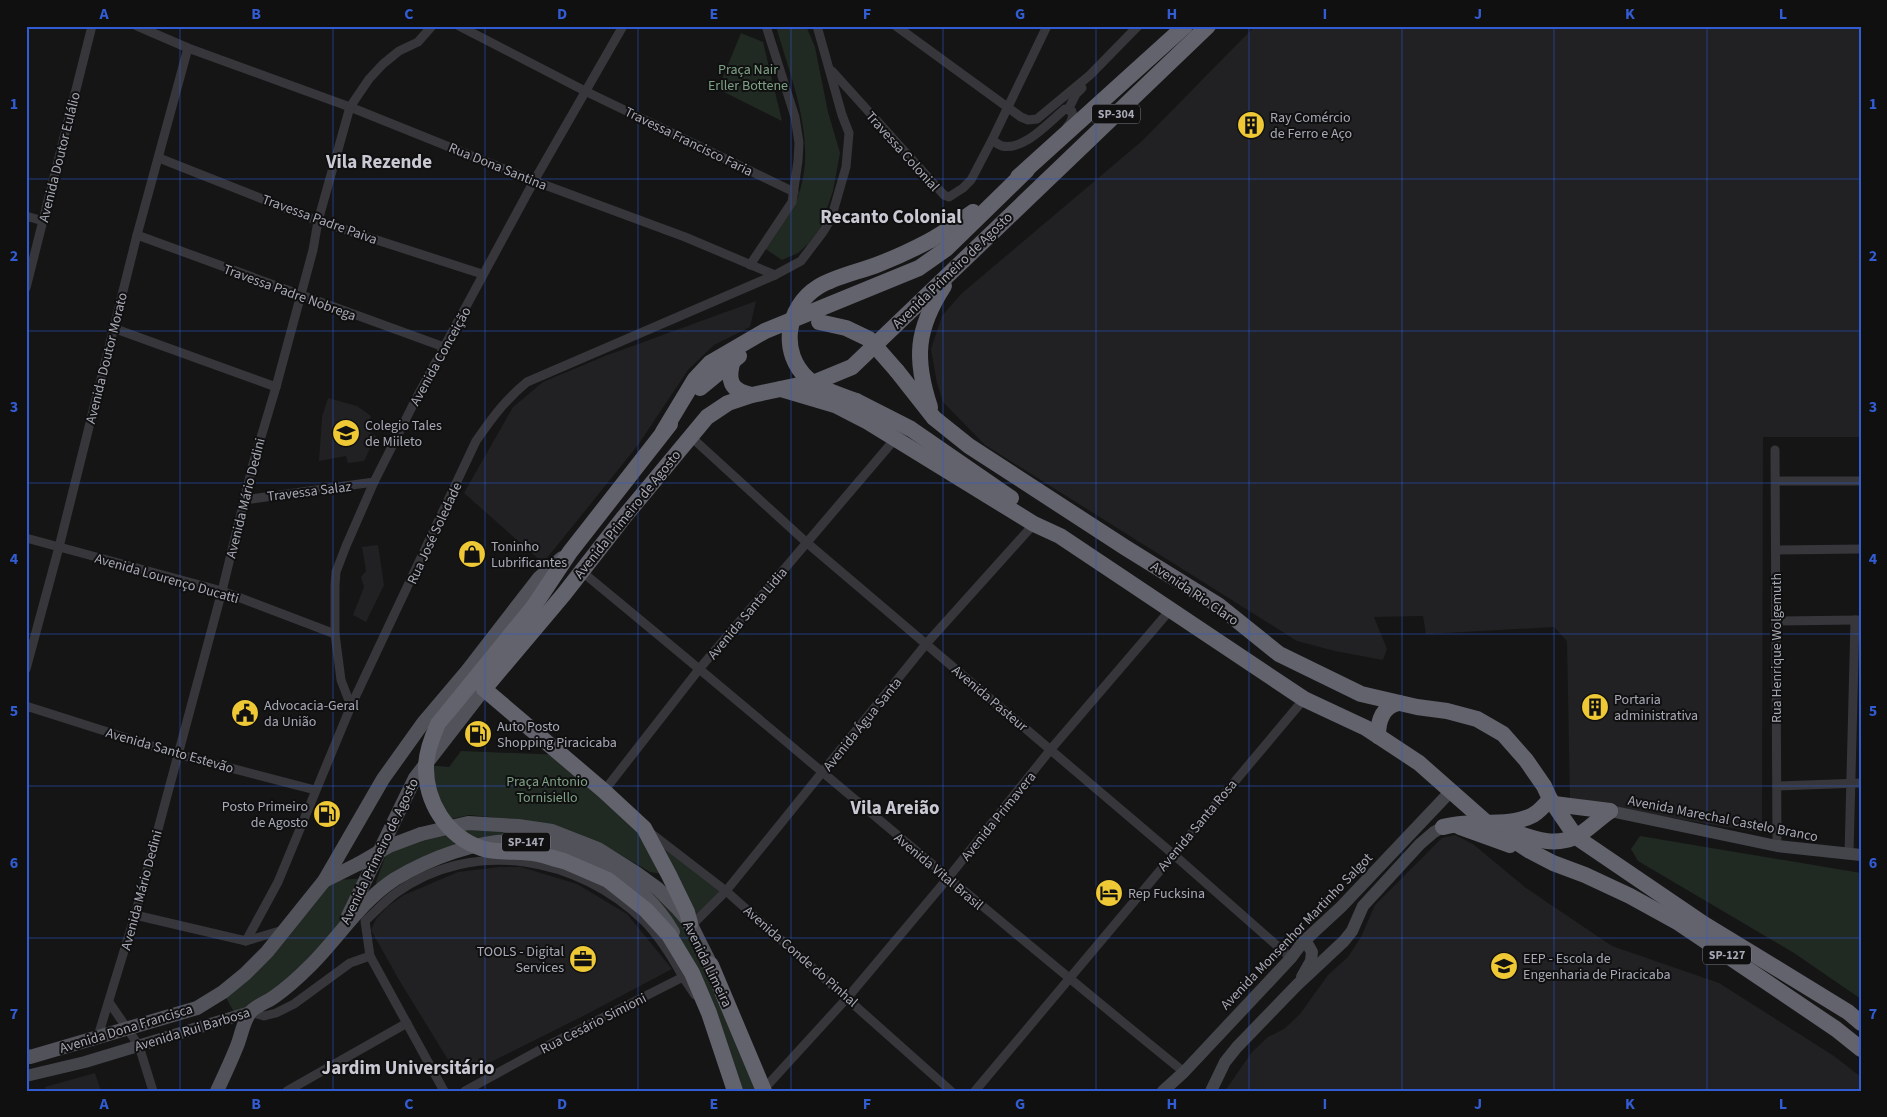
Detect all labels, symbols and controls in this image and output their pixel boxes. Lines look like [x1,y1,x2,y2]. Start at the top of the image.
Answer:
text: A [98,3,109,25]
text: B [251,3,261,25]
text: C [404,3,414,25]
text: D [557,3,567,25]
text: E [710,3,718,25]
text: F [863,3,871,25]
text: G [1015,3,1025,25]
text: H [1167,3,1177,25]
text: I [1323,3,1327,25]
text: J [1474,3,1482,25]
text: K [1625,3,1635,25]
text: L [1779,3,1787,25]
park label: Praça Nair Erller Bottene [708,60,788,96]
street label: Avenida Doutor Eulálio [34,90,86,224]
text: 1 [10,93,18,115]
text: 1 [1869,93,1877,115]
street label: Travessa Francisco Faria [621,102,756,182]
road number: SP-304 [1092,105,1140,124]
street label: Travessa Colonial [861,107,944,197]
place label: Ray Comércio de Ferro e Aço [1270,108,1352,144]
building icon: Ray Comércio de Ferro e Aço [1236,110,1266,140]
street label: Rua Dona Santina [446,138,550,196]
district label: Vila Rezende [325,149,432,176]
street label: Travessa Padre Paiva [259,190,380,250]
district label: Recanto Colonial [820,204,962,231]
street label: Avenida Primeiro de Agosto [888,208,1017,334]
text: 2 [10,245,18,267]
text: 2 [1869,245,1877,267]
street label: Travessa Padre Nobrega [221,260,359,326]
street label: Avenida Doutor Morato [81,291,133,426]
street label: Avenida Conceição [405,303,476,410]
text: 3 [10,396,18,418]
text: 3 [1869,396,1877,418]
place label: Colegio Tales de Miileto [365,416,442,452]
school or university icon: Colegio Tales de Miileto [331,418,361,448]
street label: Avenida Mário Dedini [221,436,271,561]
street label: Avenida Primeiro de Agosto [570,446,686,583]
street label: Travessa Salaz [266,477,352,507]
street label: Rua José Soledade [403,479,467,588]
place label: Toninho Lubrificantes [491,537,567,573]
shop icon: Toninho Lubrificantes [457,539,487,569]
text: 4 [10,548,19,570]
text: 4 [1869,548,1878,570]
street label: Avenida Lourenço Ducatti [92,549,241,609]
street label: Avenida Rio Claro [1146,557,1242,631]
street label: Avenida Santa Lidia [703,563,792,664]
street label: Rua Henrique Wolgemuth [1767,573,1787,723]
street label: Avenida Pasteur [947,661,1032,737]
street label: Avenida Água Santa [819,673,907,776]
place label: Portaria administrativa [1614,690,1698,726]
building icon: Portaria administrativa [1580,692,1610,722]
place label: Advocacia-Geral da União [264,696,359,732]
public building icon: Advocacia-Geral da União [230,698,260,728]
text: 5 [10,700,18,722]
text: 5 [1869,700,1877,722]
place label: Auto Posto Shopping Piracicaba [497,717,617,753]
fuel station icon: Auto Posto Shopping Piracicaba [463,719,493,749]
street label: Avenida Santo Estevão [103,723,236,779]
street label: Avenida Primavera [957,768,1041,865]
park label: Praça Antonio Tornisiello [506,772,588,808]
street label: Avenida Primeiro de Agosto [336,775,424,928]
street label: Avenida Santa Rosa [1153,775,1242,876]
street label: Avenida Marechal Castelo Branco [1626,791,1820,847]
district label: Vila Areião [850,795,939,822]
place label: Posto Primeiro de Agosto [222,797,308,833]
fuel station icon: Posto Primeiro de Agosto [312,799,342,829]
street label: Avenida Mário Dedini [116,828,168,952]
street label: Avenida Vital Brasil [889,828,988,915]
road number: SP-147 [502,832,550,852]
street label: Avenida Monsenhor Martinho Salgot [1216,849,1378,1015]
text: 6 [10,852,18,874]
text: 6 [1869,852,1877,874]
hotel icon: Rep Fucksina [1094,878,1124,908]
place label: Rep Fucksina [1128,884,1205,904]
street label: Avenida Conde do Pinhal [739,901,862,1012]
street label: Avenida Limeira [678,918,737,1011]
place label: TOOLS - Digital Services [477,942,564,978]
office icon: TOOLS - Digital Services [568,944,598,974]
road number: SP-127 [1703,946,1751,964]
place label: EEP - Escola de Engenharia de Piracicaba [1523,949,1671,985]
school or university icon: EEP - Escola de Engenharia de Piracicaba [1489,951,1519,981]
street label: Rua Cesário Simioni [537,989,650,1059]
street label: Avenida Dona Francisca [57,999,195,1059]
text: 7 [10,1003,18,1025]
street label: Avenida Rui Barbosa [132,1003,253,1057]
text: 7 [1869,1003,1877,1025]
district label: Jardim Universitário [322,1055,494,1082]
text: A [98,1093,109,1115]
text: B [251,1093,261,1115]
text: C [404,1093,414,1115]
text: D [557,1093,567,1115]
text: E [710,1093,718,1115]
text: F [863,1093,871,1115]
text: G [1015,1093,1025,1115]
text: H [1167,1093,1177,1115]
text: I [1323,1093,1327,1115]
text: J [1474,1093,1482,1115]
text: K [1625,1093,1635,1115]
text: L [1779,1093,1787,1115]

